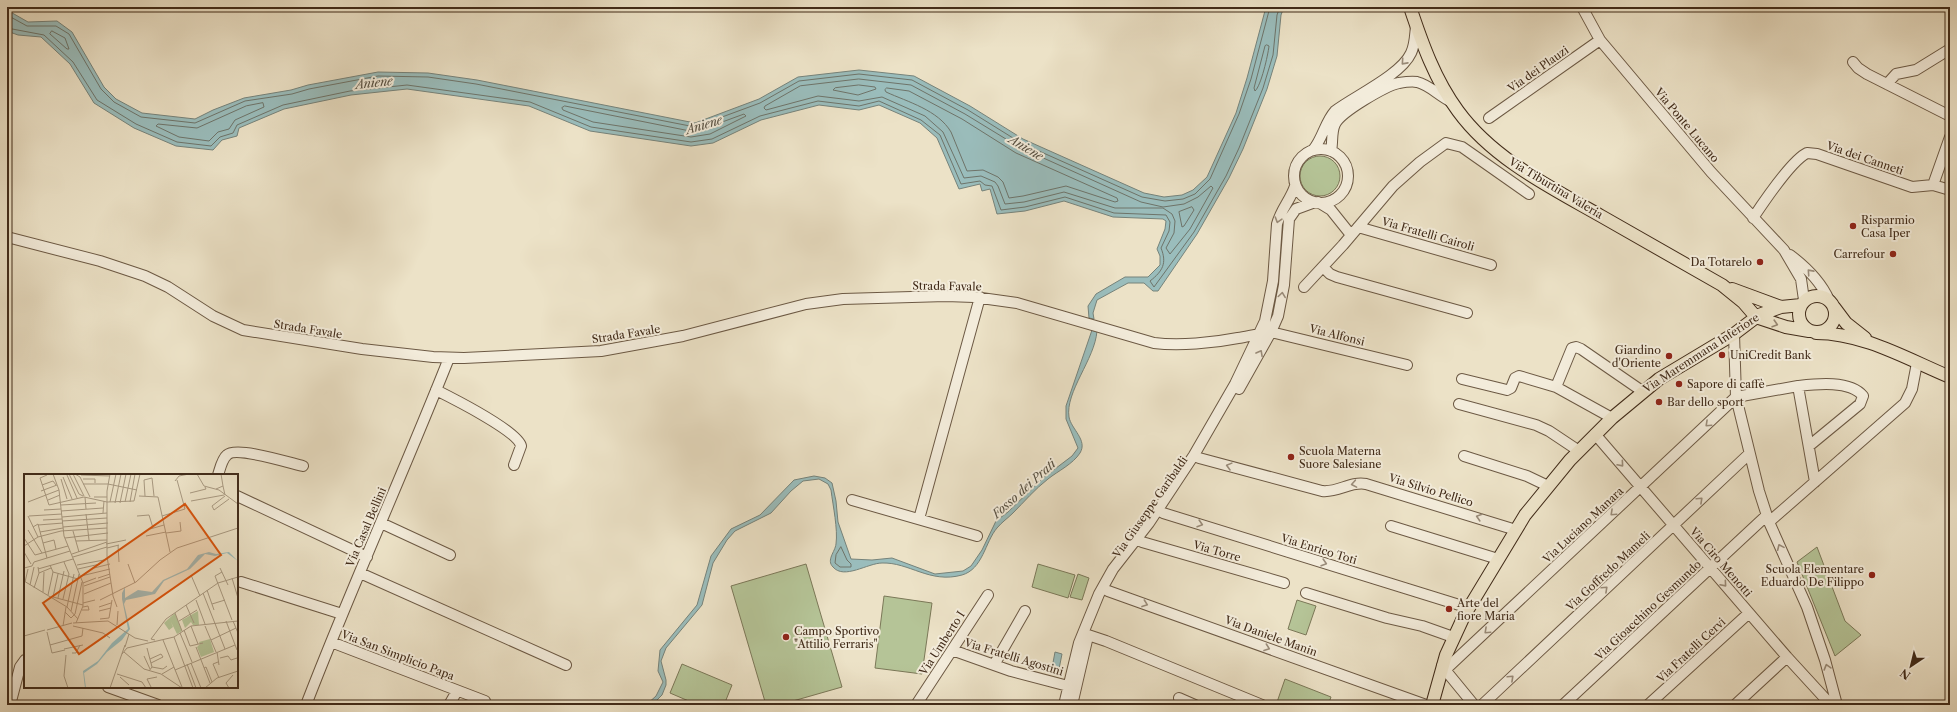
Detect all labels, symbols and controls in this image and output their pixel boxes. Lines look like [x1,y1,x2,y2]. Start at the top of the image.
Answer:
street label: Via dei Plauzi [1504,42,1572,96]
one-way arrow [1401,57,1409,65]
water label: Aniene [352,73,395,92]
street label: Via Ponte Lucano [1651,84,1722,165]
water label: Aniene [682,112,725,138]
water label: Aniene [1005,130,1047,164]
street label: Via dei Canneti [1824,138,1906,178]
street label: Via Tiburtina Valeria [1506,154,1606,222]
place label: Risparmio Casa Iper [1861,213,1915,240]
street label: Via Fratelli Cairoli [1379,214,1477,254]
one-way arrow [1274,216,1283,223]
marker: Risparmio Casa Iper [1848,221,1858,231]
place label: Carrefour [1833,247,1885,261]
marker: Carrefour [1888,249,1898,259]
place label: Da Totarelo [1691,255,1752,269]
marker: Da Totarelo [1755,257,1765,267]
one-way arrow [1807,269,1814,277]
street label: Strada Favale [912,278,982,294]
one-way arrow [1277,292,1286,298]
street label: Via Maremmana Inferiore [1640,310,1762,396]
street label: Strada Favale [273,317,343,341]
one-way arrow [1771,319,1778,327]
street label: Via Alfonsi [1307,321,1367,349]
street label: Strada Favale [591,322,661,346]
place label: Giardino d'Oriente [1612,343,1661,370]
place label: UniCredit Bank [1730,348,1812,362]
one-way arrow [1255,350,1262,357]
marker: UniCredit Bank [1717,350,1727,360]
marker: Giardino d'Oriente [1664,351,1674,361]
place label: Sapore di caffè [1687,377,1765,391]
marker: Sapore di caffè [1674,379,1684,389]
place label: Bar dello sport [1667,395,1744,409]
marker: Bar dello sport [1654,397,1664,407]
one-way arrow [1705,419,1713,427]
place label: Scuola Materna Suore Salesiane [1299,444,1381,471]
marker: Scuola Materna Suore Salesiane [1286,452,1296,462]
street label: Via Giuseppe Garibaldi [1109,453,1191,561]
water label: Fosso dei Prati [988,455,1060,522]
one-way arrow [1616,459,1623,466]
one-way arrow [1225,462,1232,471]
street label: Via Silvio Pellico [1386,470,1475,510]
inset map [24,474,238,688]
one-way arrow [1351,479,1357,488]
street label: Via Luciano Manara [1539,484,1626,567]
street label: Via Casal Bellini [343,485,389,570]
one-way arrow [1695,497,1703,505]
one-way arrow [1610,508,1618,516]
one-way arrow [1475,513,1482,522]
one-way arrow [1197,519,1204,528]
street label: Via Ciro Menotti [1686,524,1755,600]
street label: Via Goffredo Mameli [1562,528,1653,614]
street label: Via Enrico Toti [1278,531,1359,567]
street label: Via Torre [1191,537,1242,564]
one-way arrow [1776,543,1784,550]
street label: Via Gioacchino Gesmundo [1591,557,1704,664]
one-way arrow [1321,558,1328,567]
place label: Scuola Elementare Eduardo De Filippo [1761,562,1864,589]
marker: Scuola Elementare Eduardo De Filippo [1867,570,1877,580]
one-way arrow [1719,579,1726,586]
one-way arrow [1600,587,1608,594]
place label: Arte del fiore Maria [1456,596,1515,623]
one-way arrow [1141,599,1148,607]
marker: Arte del fiore Maria [1444,604,1454,614]
street label: Via Umberto I [916,608,968,678]
street label: Via Daniele Manin [1222,612,1319,659]
street label: Via Fratelli Cervi [1653,614,1729,686]
place label: Campo Sportivo "Attilio Ferraris" [794,624,879,651]
one-way arrow [1485,626,1492,633]
street label: Via San Simplicio Papa [339,627,457,683]
marker: Campo Sportivo "Attilio Ferraris" [781,632,791,642]
street label: Via Fratelli Agostini [962,635,1066,679]
one-way arrow [1264,643,1271,651]
north arrow [1891,646,1931,686]
one-way arrow [1823,664,1832,671]
text: N [1897,665,1913,683]
one-way arrow [1506,676,1513,683]

